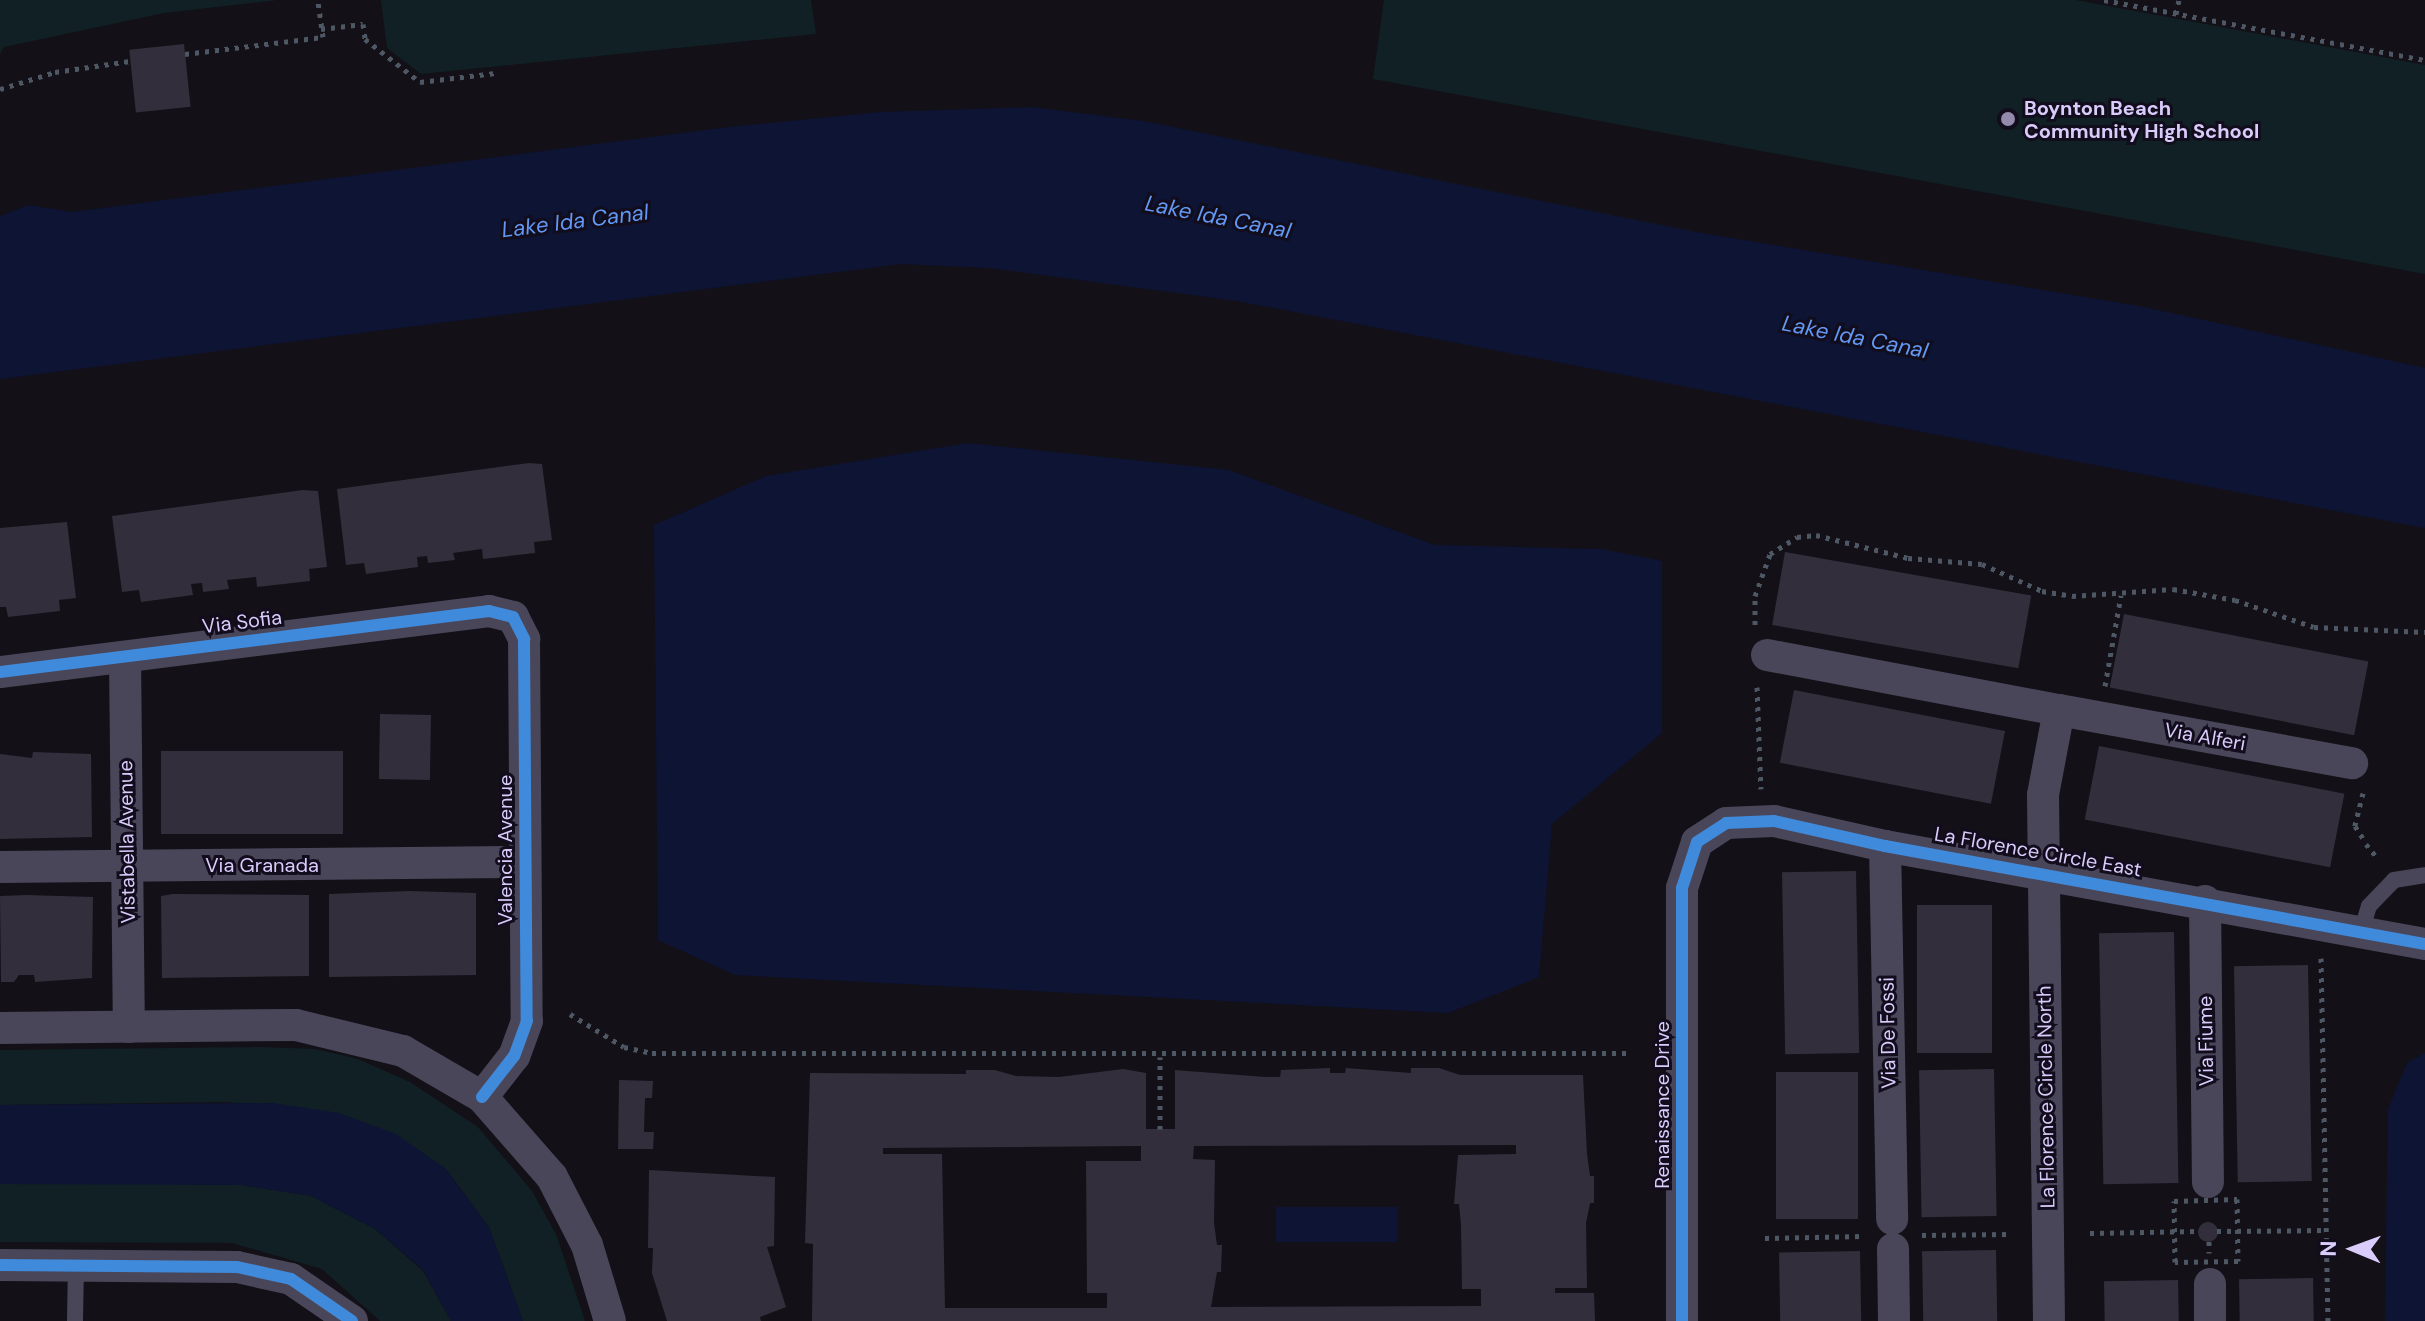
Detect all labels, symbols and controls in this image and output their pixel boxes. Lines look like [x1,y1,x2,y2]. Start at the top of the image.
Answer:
place label: Boynton Beach Community High School [2024,96,2259,143]
marker: Boynton Beach Community High School [1999,110,2017,128]
water label: Lake Ida Canal [1143,190,1293,244]
water label: Lake Ida Canal [500,199,650,243]
water label: Lake Ida Canal [1780,310,1930,364]
street label: Via Sofia [201,605,283,639]
street label: Via Alferi [2162,718,2248,756]
street label: Vistabella Avenue [114,760,140,924]
street label: Valencia Avenue [493,775,517,925]
street label: La Florence Circle East [1932,822,2144,882]
street label: Via Granada [205,853,319,877]
street label: Via De Fossi [1875,977,1901,1089]
street label: La Florence Circle North [2032,985,2060,1209]
street label: Via Fiume [2193,996,2219,1086]
street label: Renaissance Drive [1650,1021,1674,1189]
north arrow [2313,1209,2393,1289]
text: N [2314,1240,2343,1257]

